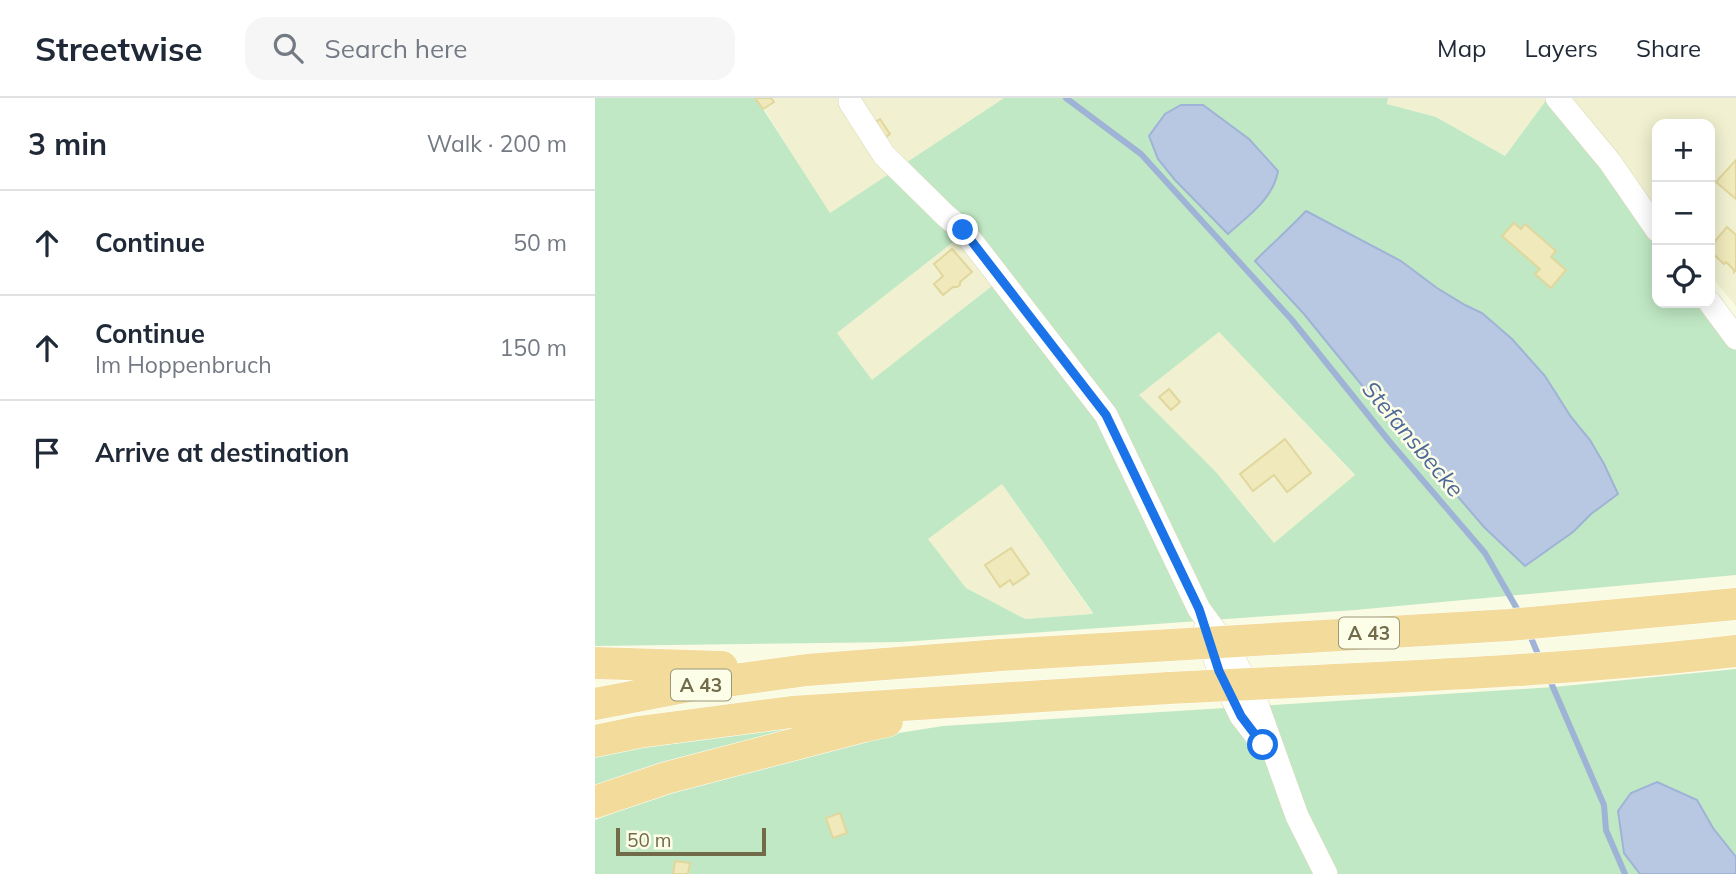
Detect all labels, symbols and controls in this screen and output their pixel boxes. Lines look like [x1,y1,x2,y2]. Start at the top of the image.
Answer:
search box [245,17,735,80]
text: Streetwise [35,28,203,69]
icon: search [269,29,307,67]
text: Search here [325,32,467,65]
text: Map [1437,33,1486,63]
text: Layers [1524,33,1598,63]
text: Share [1636,33,1701,63]
map controls [1652,119,1715,308]
button: + [1652,119,1715,182]
text: 3 min [28,125,107,163]
text: Walk · 200 m [427,129,567,158]
button: − [1652,182,1715,245]
route end [947,214,978,245]
icon: ahead [28,224,66,262]
text: Continue [95,226,205,259]
text: 50 m [513,228,567,257]
button: locate [1652,245,1715,308]
text: Continue [95,317,205,350]
icon: ahead [28,329,66,367]
text: 150 m [499,333,567,362]
text: Im Hoppenbruch [95,350,272,379]
water label: Stefansbecke [1356,375,1470,503]
icon: arrive [28,434,66,472]
text: Arrive at destination [95,436,350,469]
road number: A 43 [1339,618,1399,648]
road number: A 43 [671,670,731,700]
route start [1247,729,1278,760]
scale bar [616,825,767,857]
text: 50 m [627,828,671,852]

